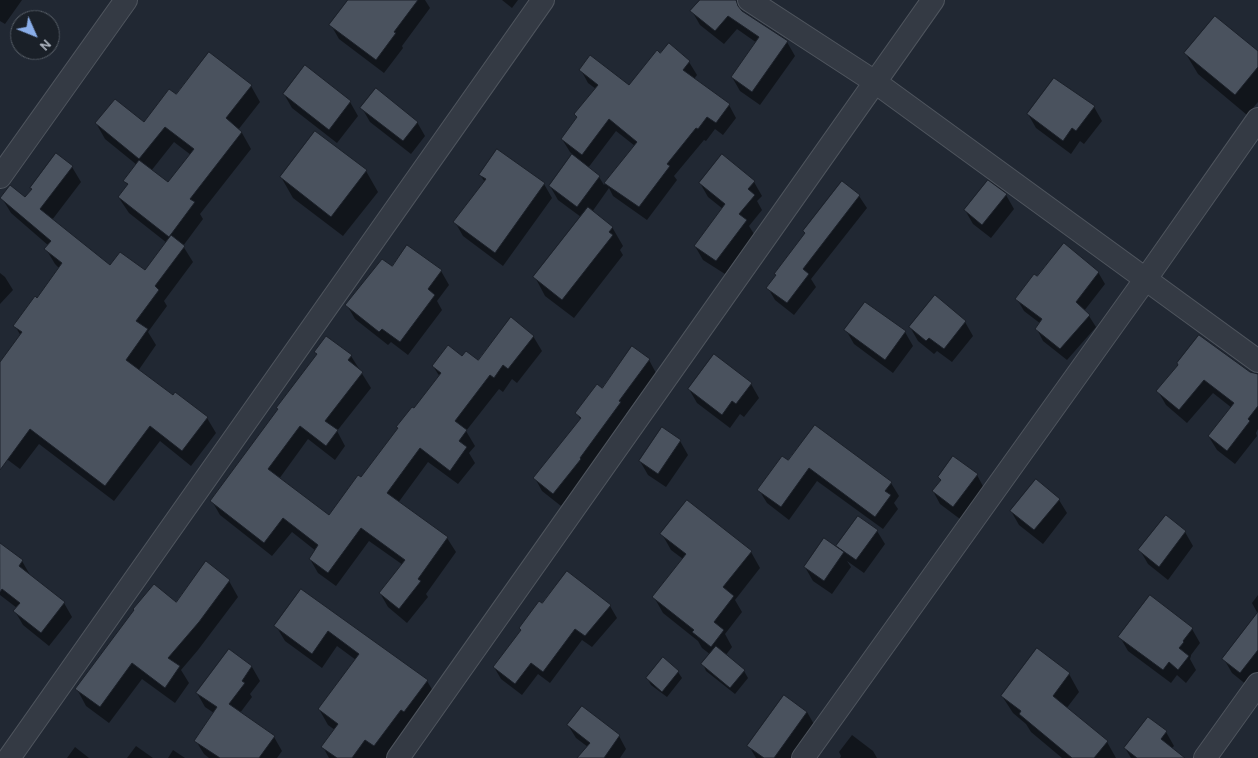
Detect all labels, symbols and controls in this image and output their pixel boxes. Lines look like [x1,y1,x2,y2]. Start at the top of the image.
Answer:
north arrow [10,10,60,60]
text: N [36,36,55,55]

